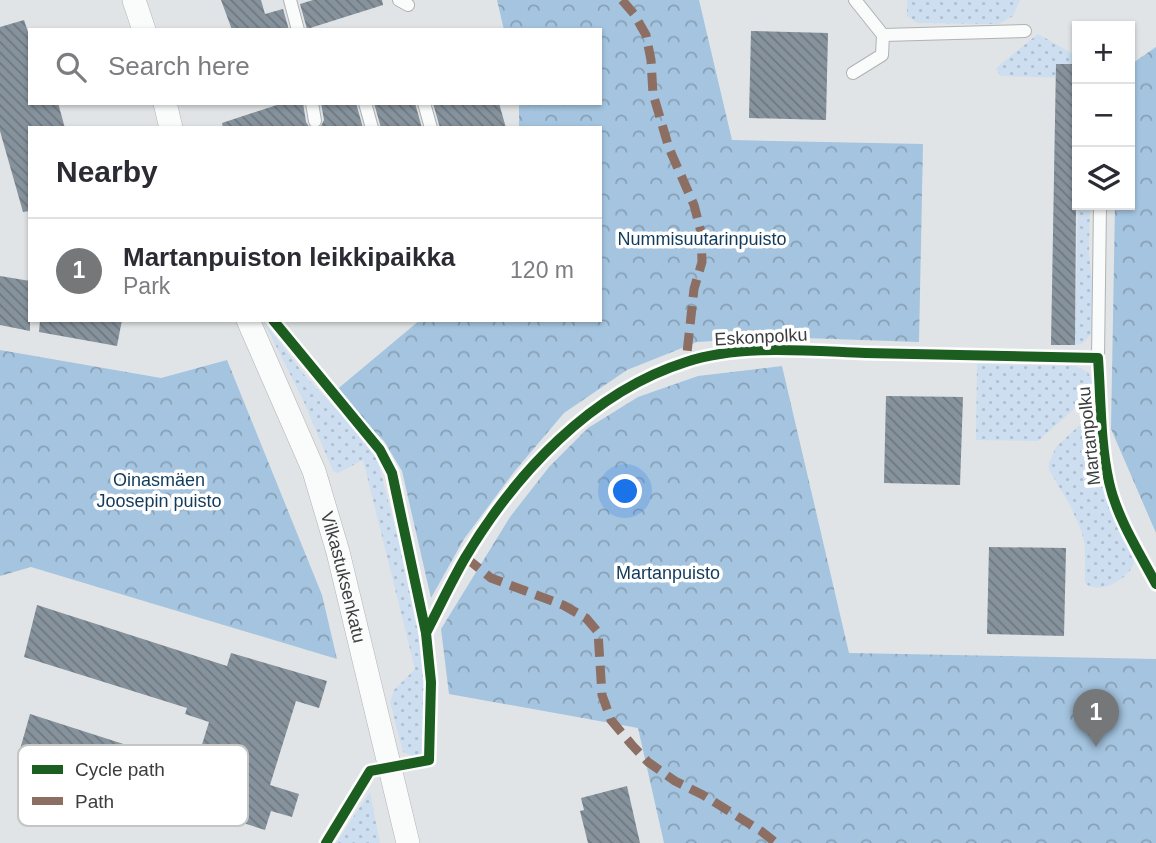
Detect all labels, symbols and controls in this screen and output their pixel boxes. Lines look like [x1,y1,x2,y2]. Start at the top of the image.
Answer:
map controls [1072,21,1135,210]
button: + [1072,21,1135,84]
search box [28,28,602,105]
icon: search [52,48,90,86]
text: Search here [108,51,250,81]
button: − [1072,84,1135,147]
button: layers [1072,147,1135,210]
text: Nearby [56,155,158,188]
park label: Nummisuutarinpuisto [617,229,787,249]
text: Martanpuiston leikkipaikka [123,242,455,272]
text: 1 [73,257,85,283]
text: 120 m [510,257,574,283]
text: Park [123,273,170,299]
street label: Eskonpolku [714,325,808,349]
street label: Martanpolku [1074,386,1104,486]
park label: Oinasmäen Joosepin puisto [96,470,222,511]
your location [608,474,642,508]
street label: Vilkastuksenkatu [317,509,370,645]
park label: Martanpuisto [616,563,720,583]
pin: 1 [1073,689,1119,747]
legend [18,745,248,826]
text: Cycle path [75,759,165,780]
text: Path [75,791,114,812]

